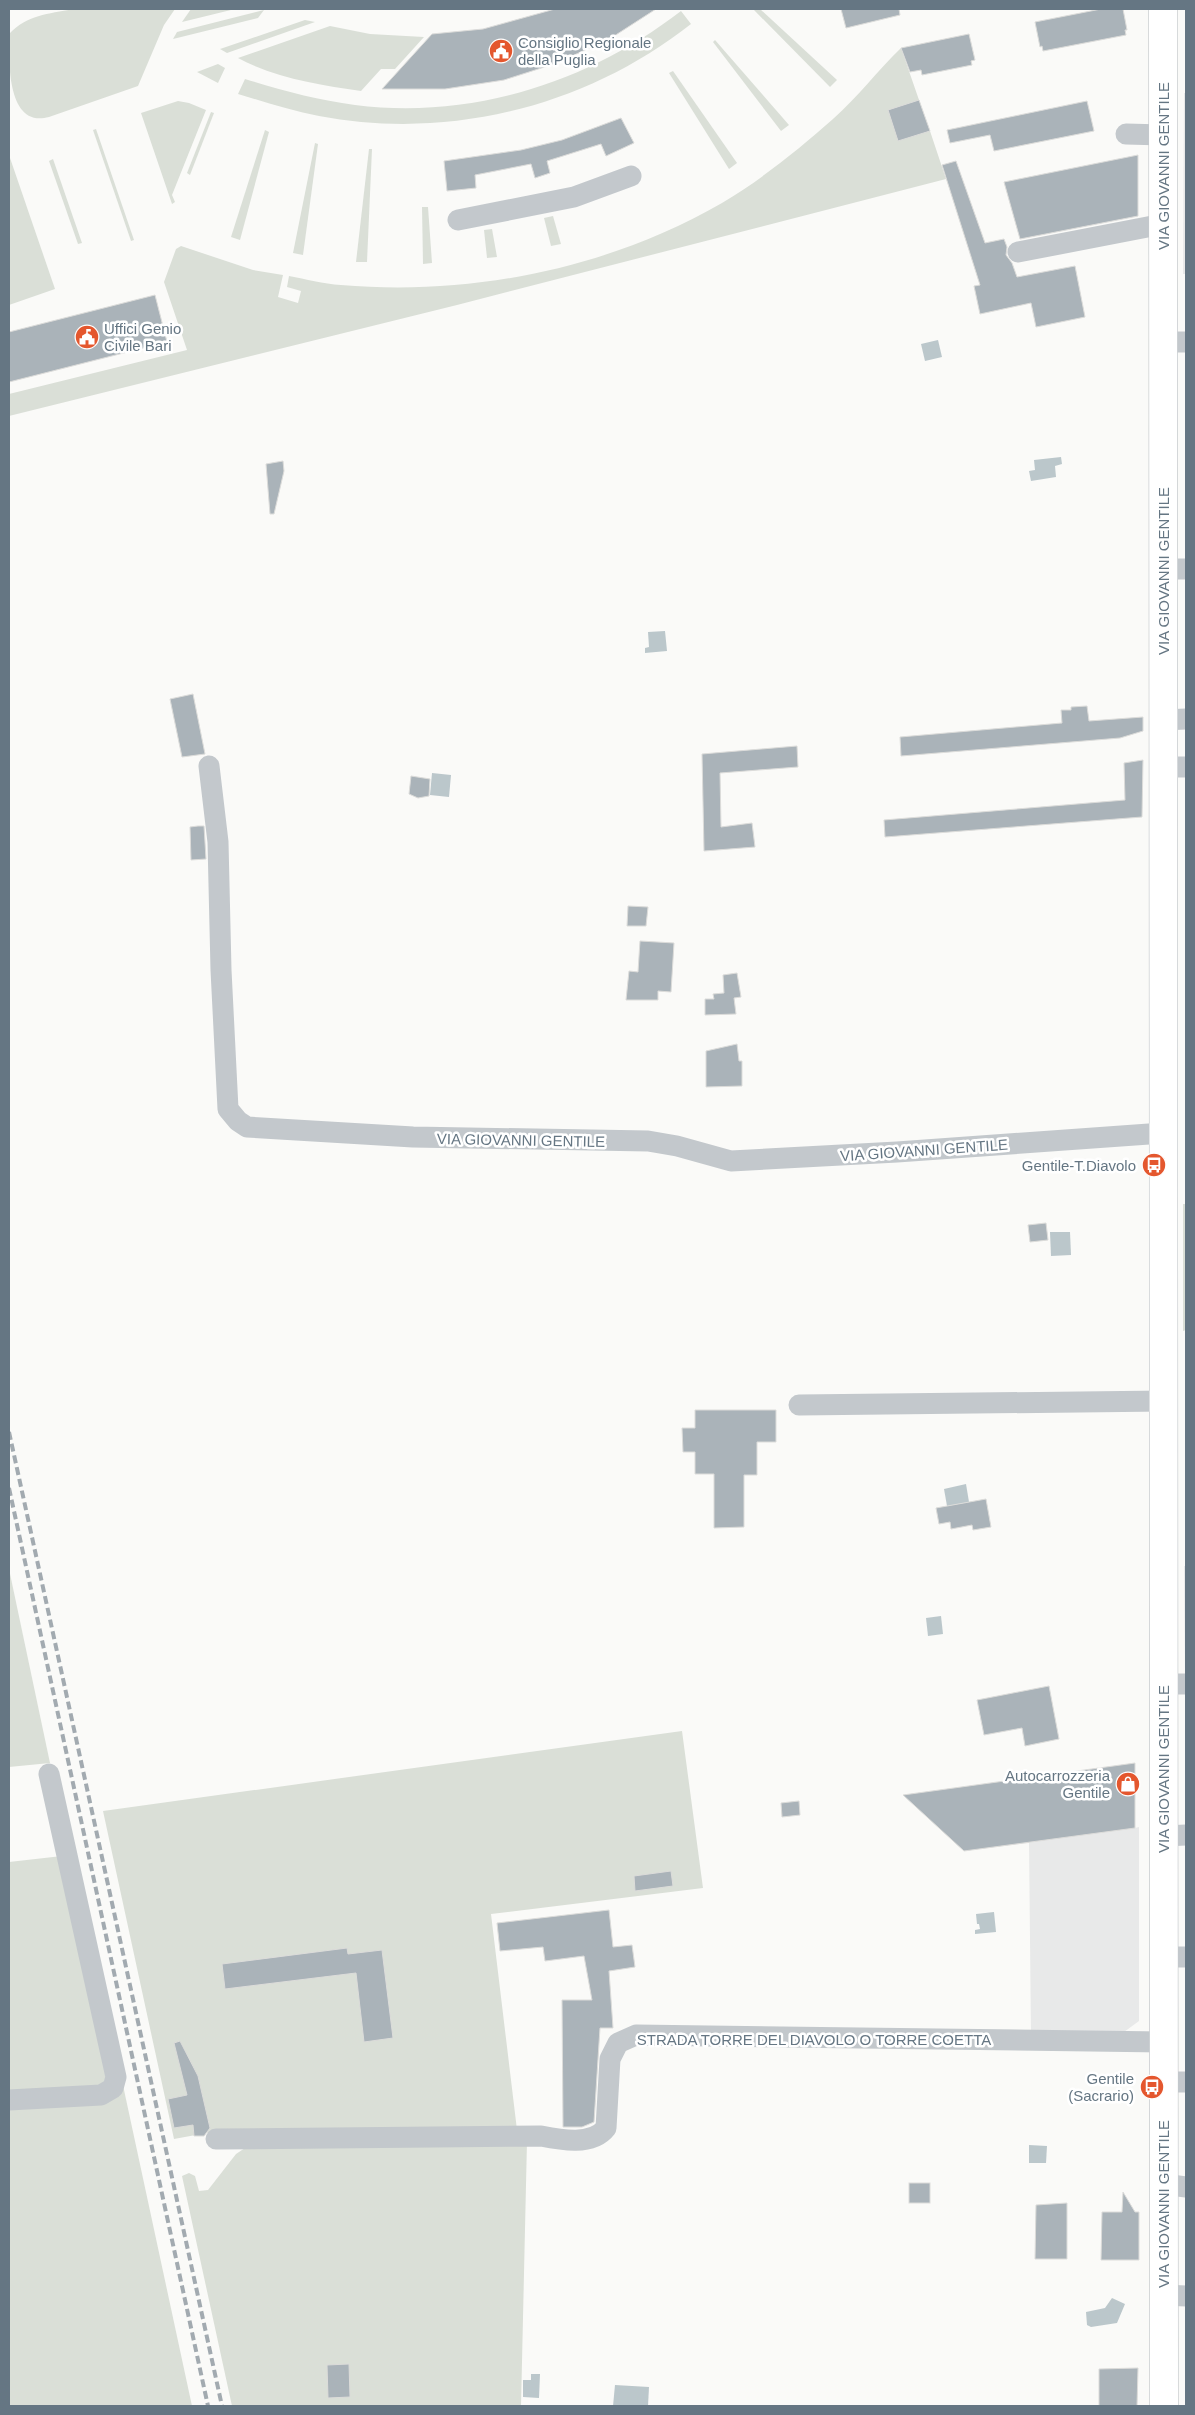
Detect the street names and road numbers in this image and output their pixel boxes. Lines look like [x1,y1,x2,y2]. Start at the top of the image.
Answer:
street label: VIA GIOVANNI GENTILE [1155,82,1172,250]
street label: VIA GIOVANNI GENTILE [1155,487,1172,655]
street label: VIA GIOVANNI GENTILE [437,1130,605,1150]
street label: VIA GIOVANNI GENTILE [840,1136,1008,1164]
street label: VIA GIOVANNI GENTILE [1155,1685,1172,1853]
street label: STRADA TORRE DEL DIAVOLO O TORRE COETTA [637,2031,991,2048]
street label: VIA GIOVANNI GENTILE [1155,2120,1172,2288]

